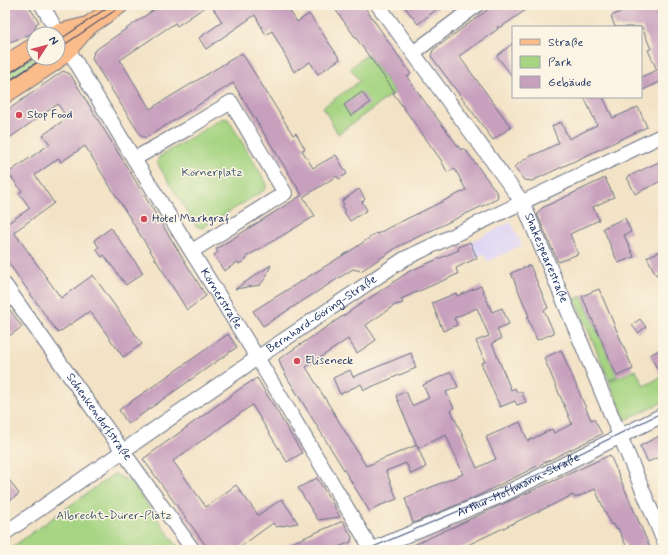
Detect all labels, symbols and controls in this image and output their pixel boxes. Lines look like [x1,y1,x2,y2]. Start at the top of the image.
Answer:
north arrow [26,26,66,66]
legend [512,26,642,98]
text: N [45,34,61,48]
text: Straße [548,35,583,51]
text: Park [548,55,572,71]
text: Gebäude [548,75,591,91]
place label: Stop Food [27,107,73,123]
marker: Stop Food [14,110,24,120]
park label: Körnerplatz [181,165,243,181]
place label: Hotel Markgraf [152,211,230,227]
street label: Shakespearestraße [520,211,572,305]
marker: Hotel Markgraf [139,214,149,224]
street label: Körnerstraße [196,266,246,332]
street label: Bernhard-Göring-Straße [264,271,380,357]
place label: Eliseneck [305,353,353,369]
marker: Eliseneck [292,356,302,366]
street label: Schenkendorfstraße [62,370,135,464]
street label: Arthur-Hoffmann-Straße [455,450,583,521]
park label: Albrecht-Dürer-Platz [56,508,172,524]

